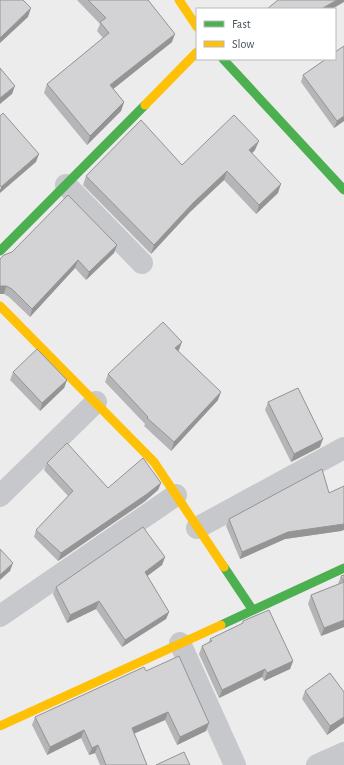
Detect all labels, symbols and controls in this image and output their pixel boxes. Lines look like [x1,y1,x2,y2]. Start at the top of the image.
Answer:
legend [196,8,336,60]
text: Fast [232,18,251,30]
text: Slow [232,38,254,50]

